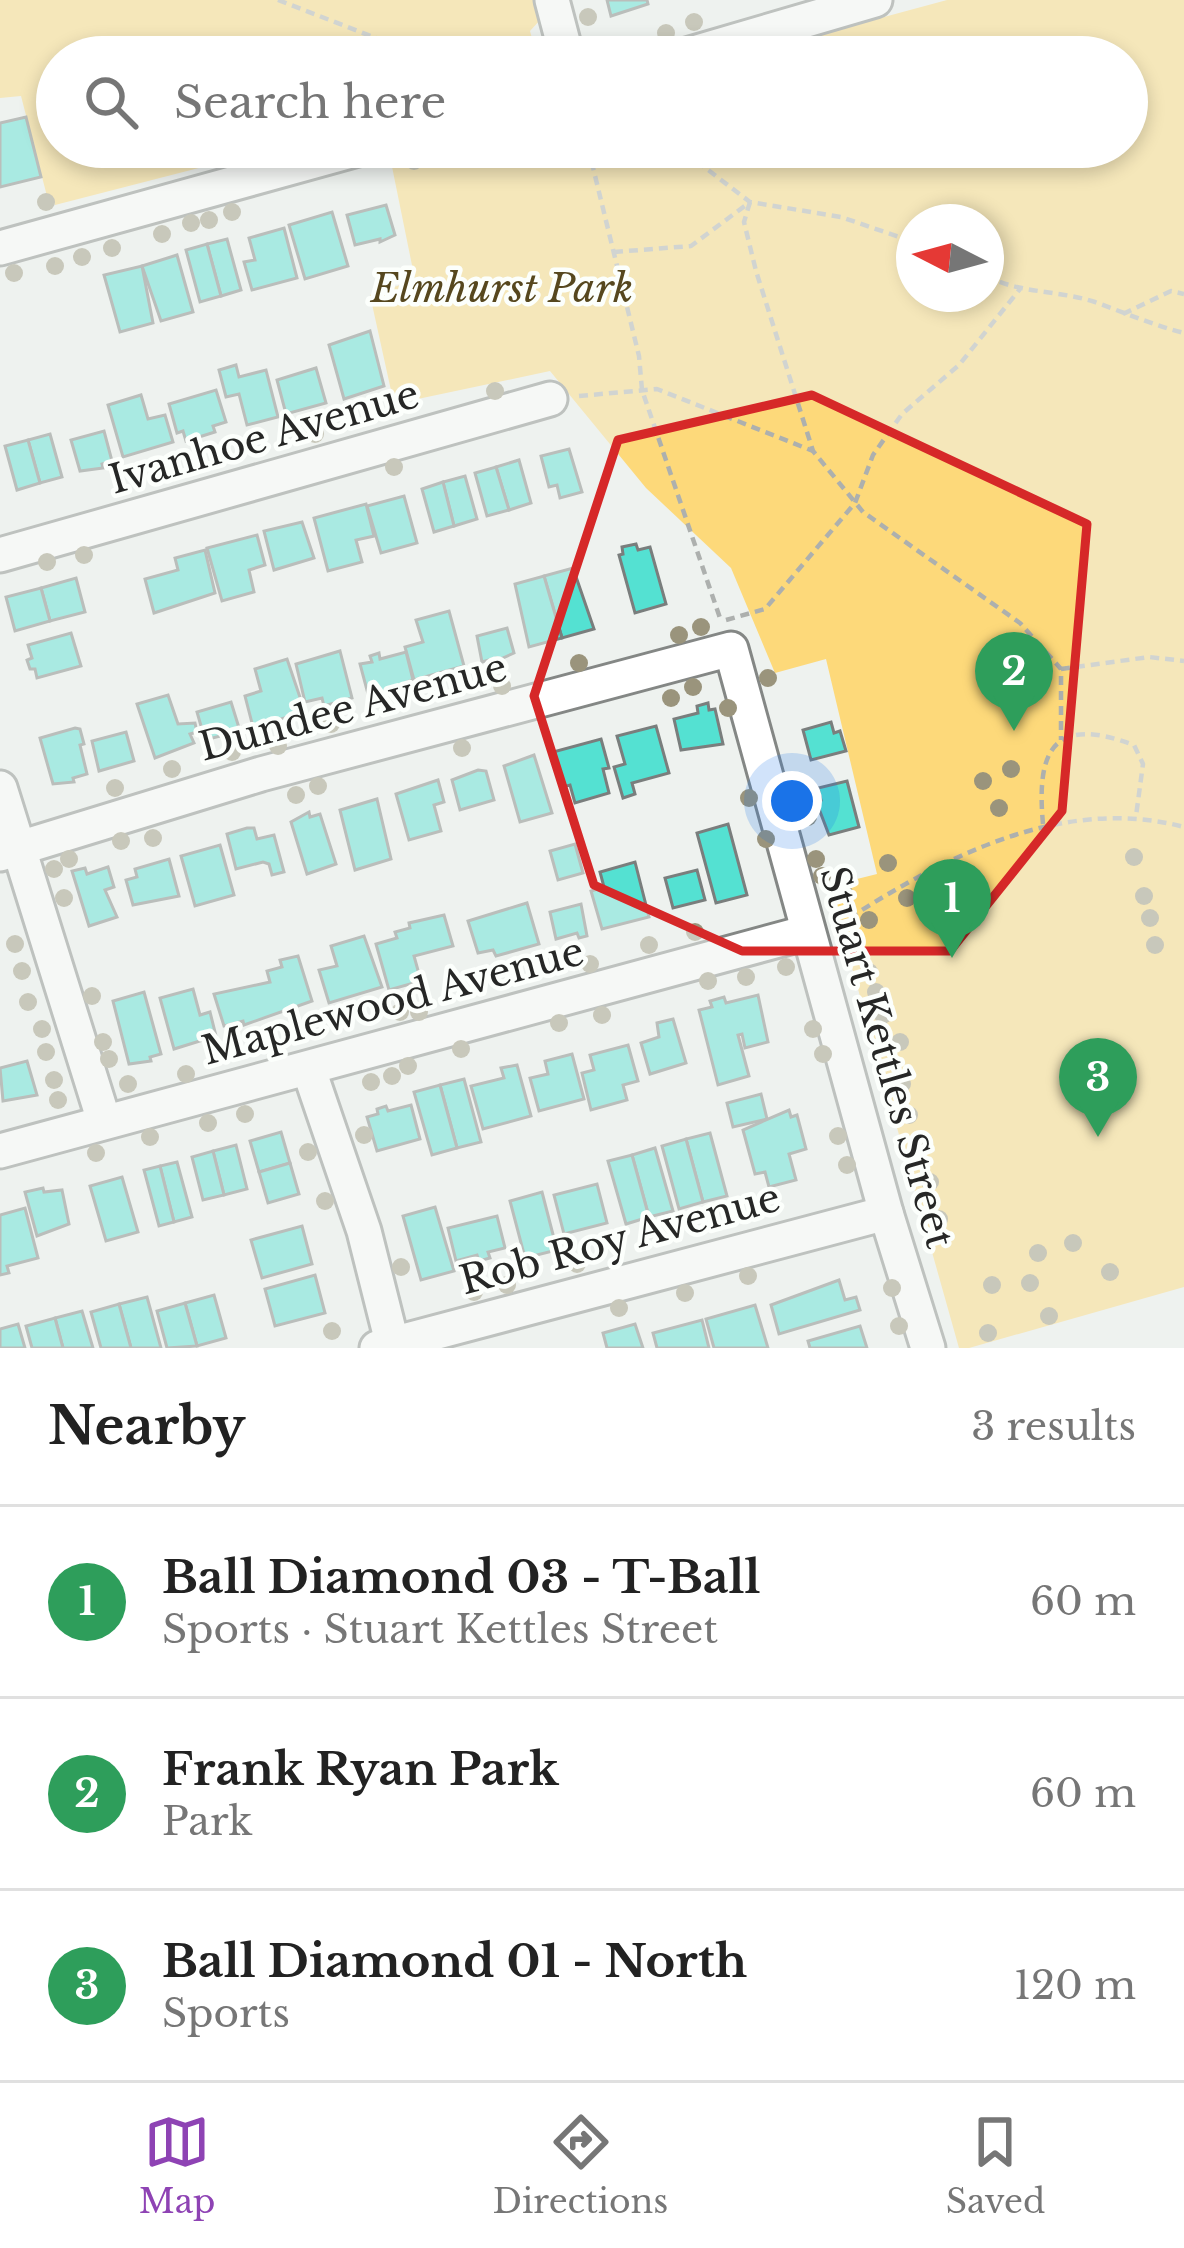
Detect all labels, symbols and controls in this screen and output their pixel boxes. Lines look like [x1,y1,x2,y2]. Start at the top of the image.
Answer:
search box [36,36,1148,168]
icon: search [78,69,144,135]
text: Search here [174,74,446,130]
north arrow [896,204,1004,312]
park label: Elmhurst Park [369,264,633,313]
street label: Ivanhoe Avenue [104,369,424,505]
pin: 2 [975,632,1053,731]
street label: Dundee Avenue [194,642,512,772]
your location [762,771,822,831]
pin: 1 [913,859,991,958]
street label: Stuart Kettles Street [809,861,965,1254]
street label: Maplewood Avenue [197,926,589,1076]
pin: 3 [1059,1038,1137,1137]
street label: Rob Roy Avenue [455,1173,785,1305]
text: Nearby [48,1395,245,1458]
text: 3 results [971,1402,1136,1451]
text: Ball Diamond 03 - T-Ball [162,1549,761,1605]
text: 1 [78,1577,96,1626]
text: 60 m [1030,1577,1136,1626]
text: Sports · Stuart Kettles Street [162,1605,718,1654]
text: Frank Ryan Park [162,1741,559,1797]
text: 2 [74,1769,100,1818]
text: 60 m [1030,1769,1136,1818]
text: Park [162,1797,253,1846]
text: Ball Diamond 01 - North [162,1933,747,1989]
text: 3 [75,1961,99,2010]
text: 120 m [1014,1961,1136,2010]
text: Sports [162,1989,290,2038]
tab: Map [139,2109,215,2222]
tab: Directions [493,2109,668,2222]
tab: Saved [946,2109,1045,2222]

